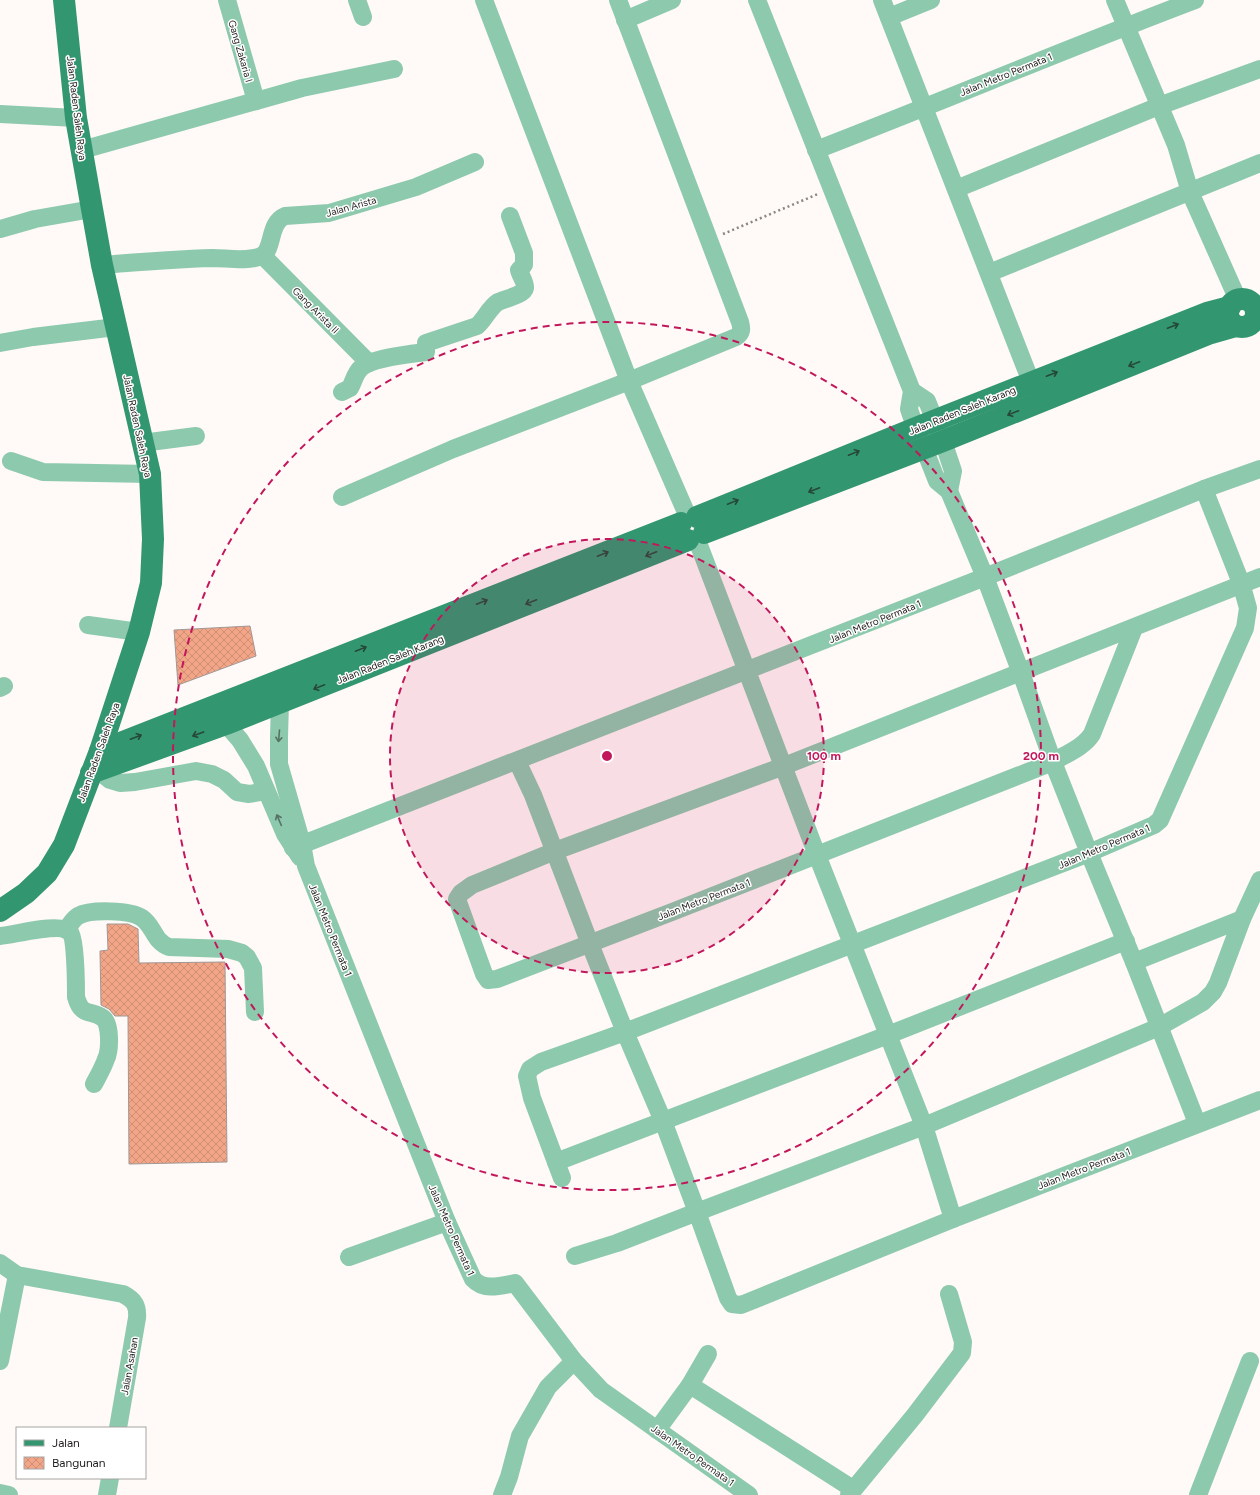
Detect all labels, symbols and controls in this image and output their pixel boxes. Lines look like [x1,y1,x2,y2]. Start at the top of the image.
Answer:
street label: Gang Zakaria I [225,19,256,84]
street label: Jalan Metro Permata 1 [958,50,1054,99]
street label: Jalan Raden Saleh Raya [64,55,89,161]
street label: Jalan Arista [325,193,378,220]
street label: Gang Arista II [290,284,342,336]
one-way arrow [1167,322,1179,330]
one-way arrow [1128,360,1140,368]
one-way arrow [1046,369,1058,377]
street label: Jalan Raden Saleh Raya [120,373,155,479]
street label: Jalan Raden Saleh Karang [907,383,1018,438]
one-way arrow [1008,409,1020,417]
one-way arrow [847,449,859,457]
one-way arrow [808,487,820,495]
one-way arrow [727,498,739,506]
one-way arrow [597,550,609,558]
one-way arrow [646,551,658,559]
one-way arrow [476,597,488,605]
street label: Jalan Metro Permata 1 [827,597,923,646]
one-way arrow [525,599,537,607]
street label: Jalan Raden Saleh Karang [335,632,446,687]
one-way arrow [355,645,367,653]
one-way arrow [313,684,325,691]
street label: Jalan Raden Saleh Raya [74,701,123,804]
one-way arrow [276,729,283,742]
one-way arrow [192,731,204,739]
one-way arrow [129,733,141,741]
centre of rings [600,749,614,763]
text: 100 m [807,749,841,763]
text: 200 m [1023,749,1059,763]
one-way arrow [275,815,282,827]
street label: Jalan Metro Permata 1 [1056,821,1152,872]
street label: Jalan Metro Permata 1 [656,876,753,923]
street label: Jalan Metro Permata 1 [306,882,355,978]
street label: Jalan Metro Permata 1 [1036,1145,1133,1192]
street label: Jalan Metro Permata 1 [426,1183,478,1278]
street label: Jalan Asahan [118,1336,141,1396]
street label: Jalan Metro Permata 1 [649,1422,737,1489]
legend [16,1427,146,1479]
text: Jalan [52,1436,80,1450]
text: Bangunan [52,1456,106,1470]

